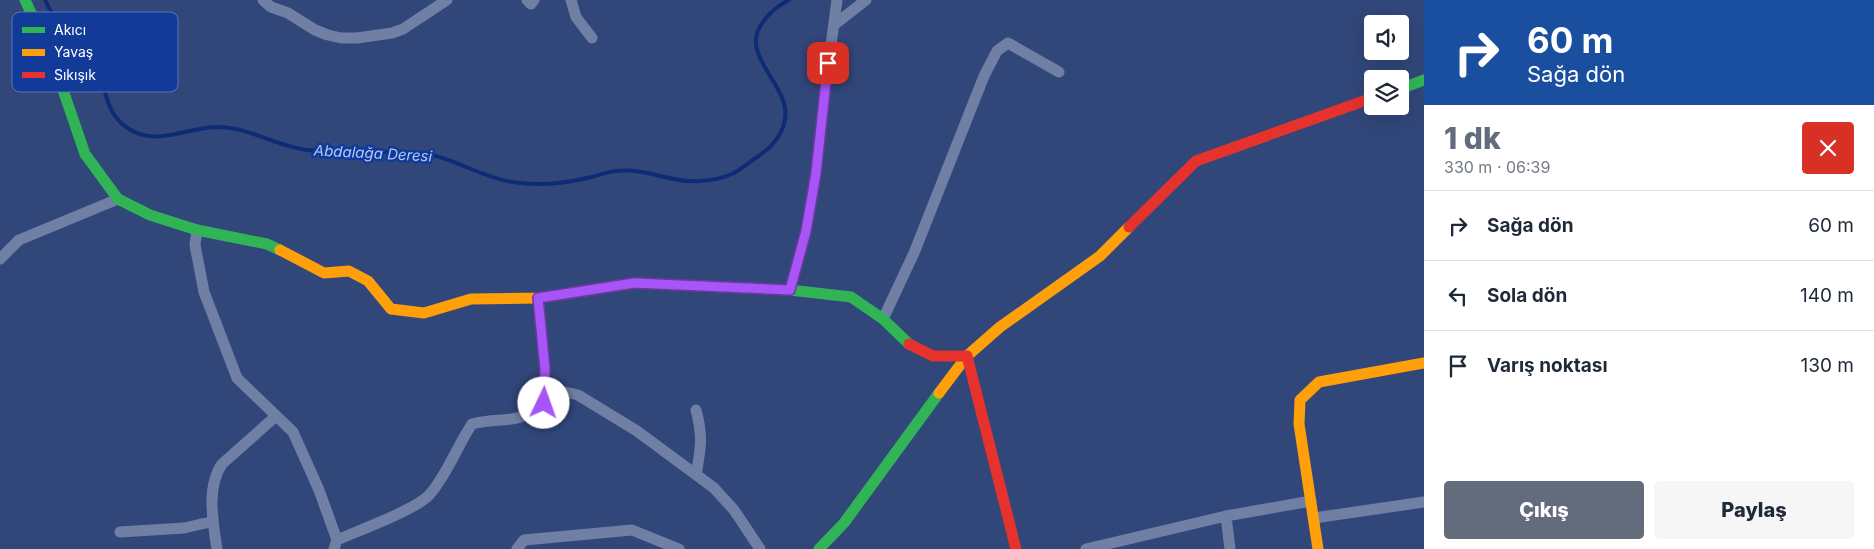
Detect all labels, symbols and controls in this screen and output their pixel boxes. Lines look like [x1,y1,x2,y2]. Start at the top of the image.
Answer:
legend [12,12,178,92]
map controls [1364,15,1409,115]
button: sound [1364,15,1409,60]
text: 60 m [1527,19,1614,61]
icon: right [1444,20,1509,85]
text: Akıcı [54,21,86,38]
pin [807,42,849,84]
text: Yavaş [54,43,93,60]
icon: arrive [814,49,842,77]
text: Sağa dön [1527,61,1625,87]
text: Sıkışık [54,66,96,83]
button: layers [1364,70,1409,115]
text: 1 dk [1444,120,1501,156]
button: close [1802,122,1854,174]
water label: Abdalağa Deresi [312,140,433,166]
text: 330 m · 06:39 [1444,157,1550,177]
icon: right [1444,212,1472,240]
text: Sağa dön [1487,214,1573,237]
text: 60 m [1808,214,1854,237]
icon: left [1444,282,1472,310]
text: Sola dön [1487,284,1567,307]
text: 140 m [1800,284,1854,307]
icon: arrive [1444,352,1472,380]
text: Varış noktası [1487,354,1608,377]
text: 130 m [1801,354,1854,377]
position arrow [517,376,569,428]
button: Çıkış [1444,481,1644,539]
button: Paylaş [1654,481,1854,539]

